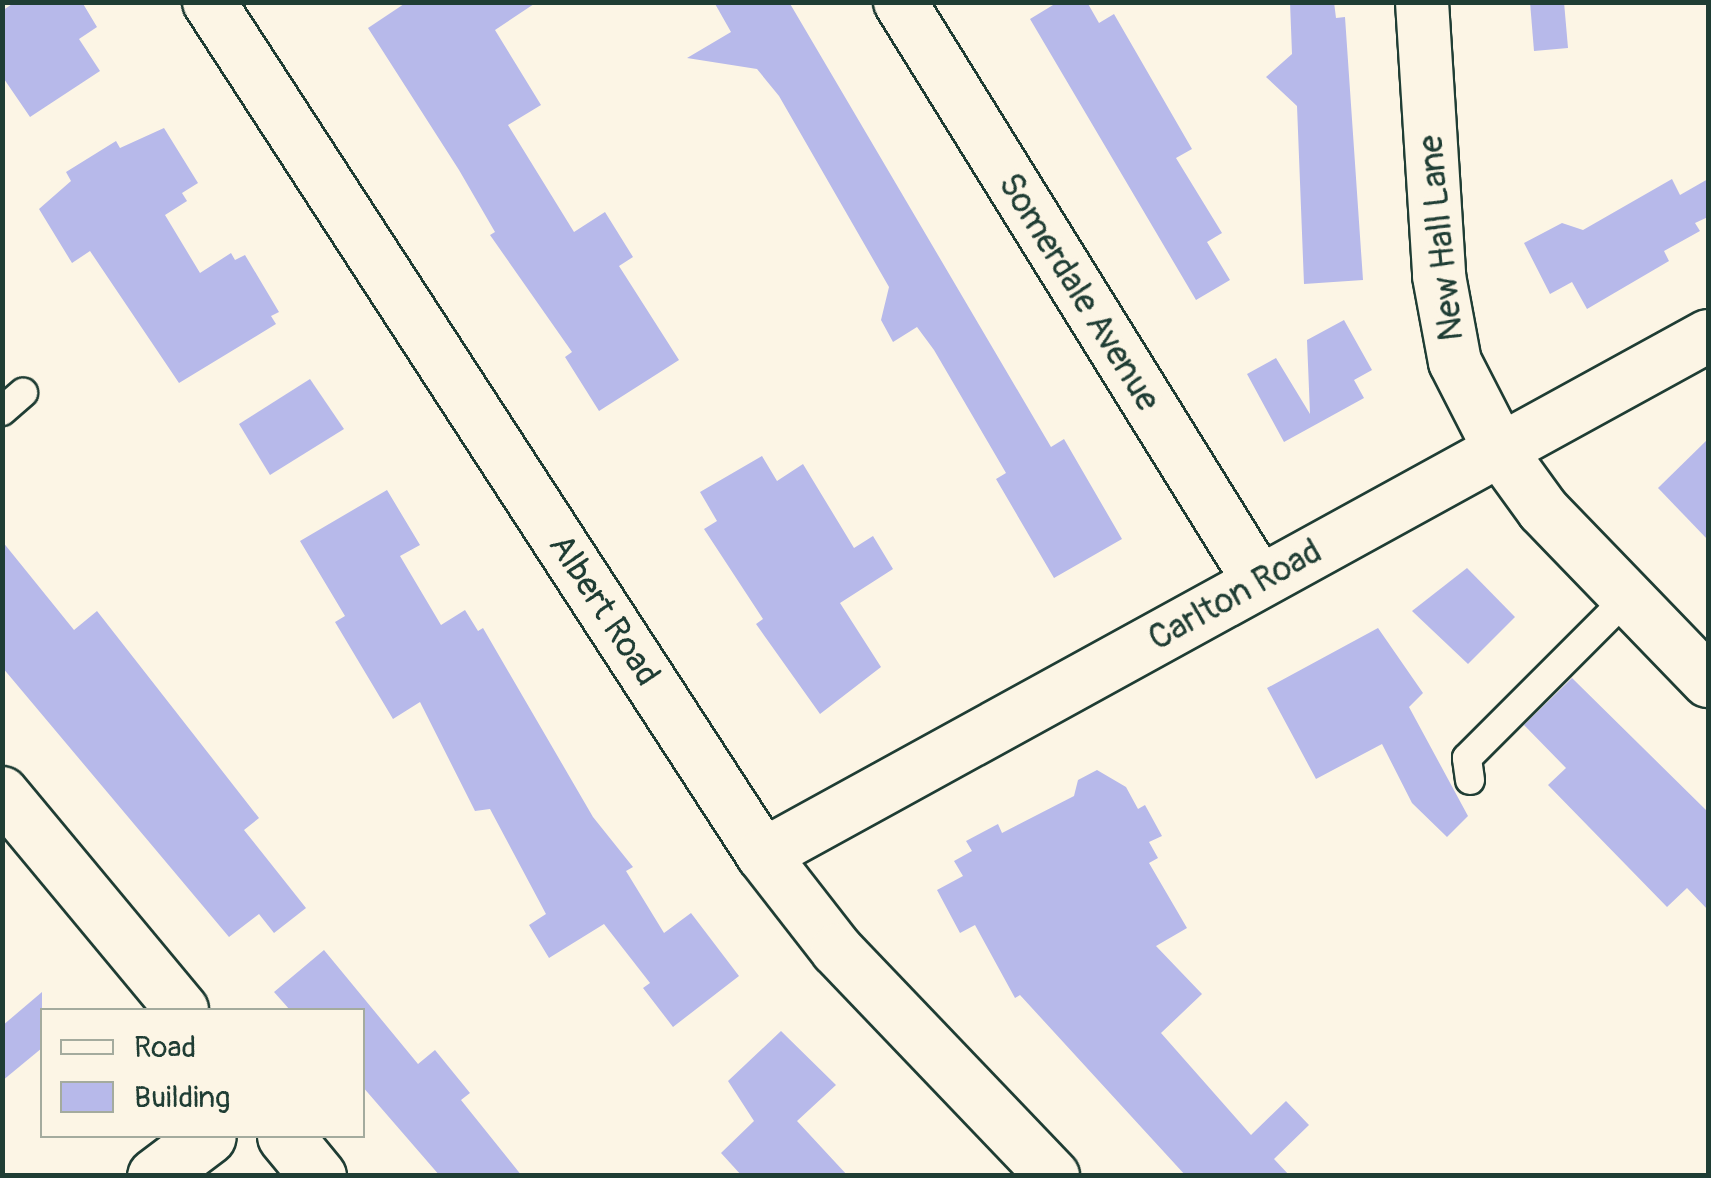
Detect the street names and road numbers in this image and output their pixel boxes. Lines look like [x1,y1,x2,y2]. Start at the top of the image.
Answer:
street label: New Hall Lane [1409,133,1473,343]
street label: Somerdale Avenue [989,165,1169,419]
street label: Albert Road [540,526,668,694]
street label: Carlton Road [1141,530,1329,660]

